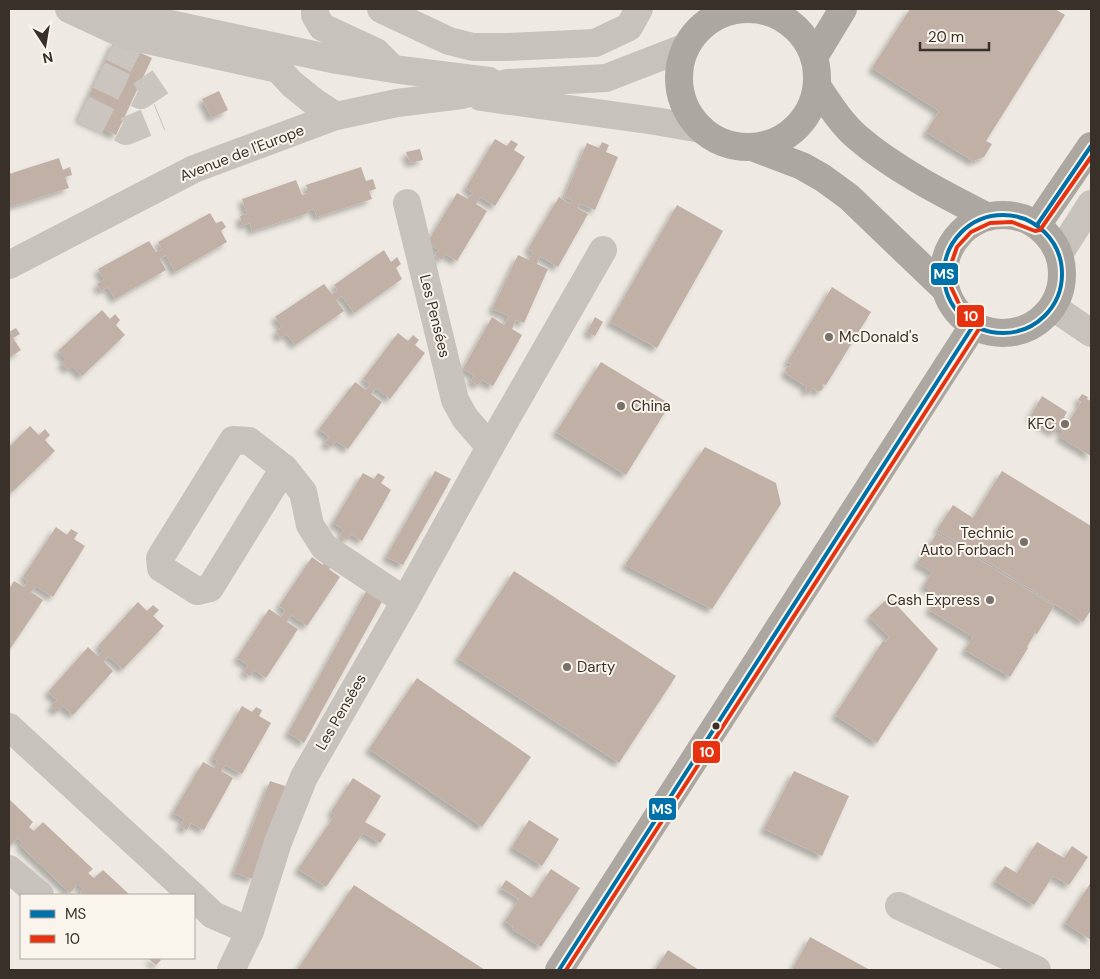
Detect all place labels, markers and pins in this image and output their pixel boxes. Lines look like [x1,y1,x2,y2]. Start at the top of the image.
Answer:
place label: McDonald's [839,327,919,347]
marker: McDonald's [823,331,835,343]
place label: China [631,396,671,416]
marker: China [615,400,627,412]
place label: KFC [1027,414,1055,434]
marker: KFC [1059,418,1071,430]
place label: Technic Auto Forbach [920,523,1014,560]
marker: Technic Auto Forbach [1018,536,1030,548]
place label: Cash Express [887,590,980,610]
marker: Cash Express [984,594,996,606]
place label: Darty [577,657,616,677]
marker: Darty [561,661,573,673]
unlabelled marker [711,721,721,731]

